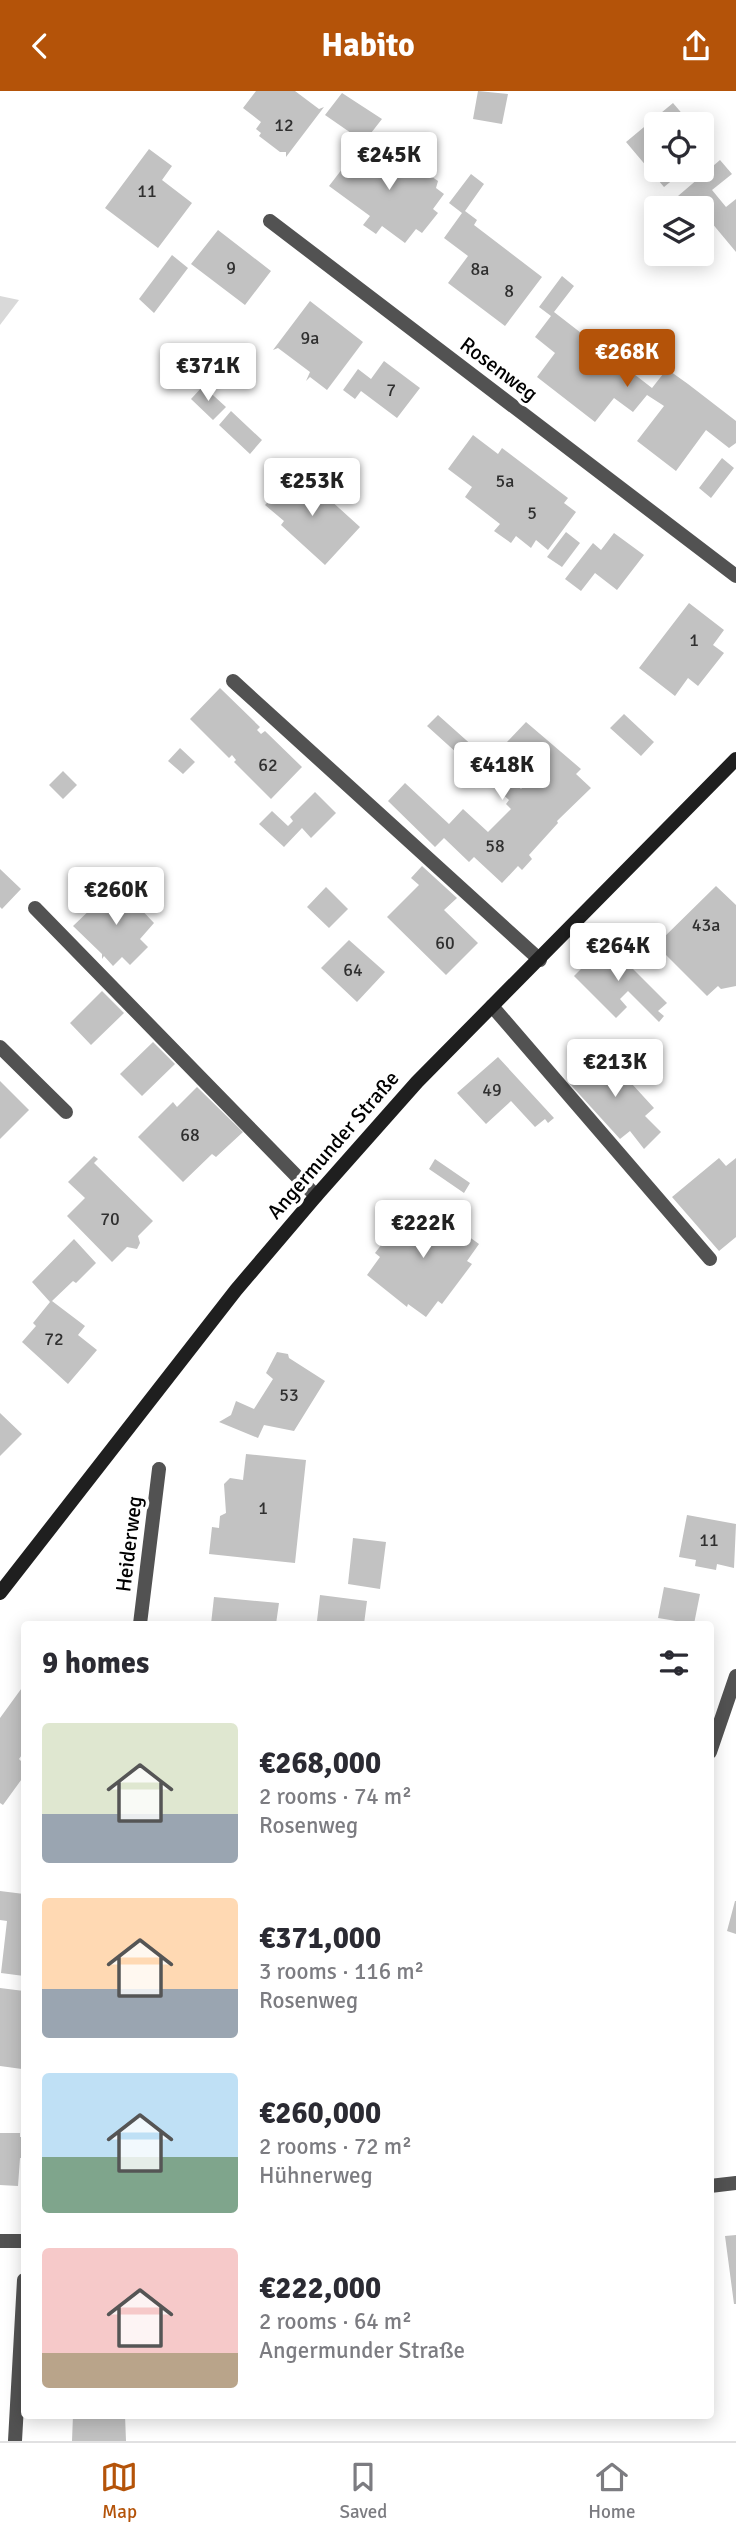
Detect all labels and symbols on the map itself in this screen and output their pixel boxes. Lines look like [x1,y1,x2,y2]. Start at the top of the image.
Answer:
house number: 12 [274,114,294,136]
pin: €245K [340,133,438,192]
house number: 11 [137,180,157,202]
house number: 9 [226,257,236,279]
house number: 8a [471,258,489,280]
house number: 8 [504,280,514,302]
house number: 9a [301,327,319,349]
pin: €268K [578,329,676,389]
street label: Rosenweg [455,331,543,407]
pin: €371K [159,343,257,403]
house number: 7 [386,379,396,401]
pin: €253K [263,459,361,518]
house number: 5a [496,470,514,492]
house number: 5 [527,502,537,524]
house number: 1 [689,629,699,651]
pin: €418K [453,743,551,802]
house number: 62 [258,754,278,776]
house number: 58 [485,835,505,857]
pin: €260K [67,867,165,927]
house number: 43a [692,914,720,936]
pin: €264K [569,923,667,983]
house number: 60 [435,932,455,954]
house number: 64 [343,959,363,981]
pin: €213K [566,1039,664,1099]
street label: Angermunder Straße [261,1065,405,1225]
house number: 49 [482,1079,502,1101]
house number: 68 [180,1124,200,1146]
pin: €222K [374,1201,472,1260]
house number: 70 [100,1208,120,1230]
house number: 72 [44,1328,64,1350]
house number: 53 [279,1384,299,1406]
street label: Heiderweg [110,1494,148,1594]
house number: 1 [258,1497,268,1519]
house number: 11 [699,1529,719,1551]

